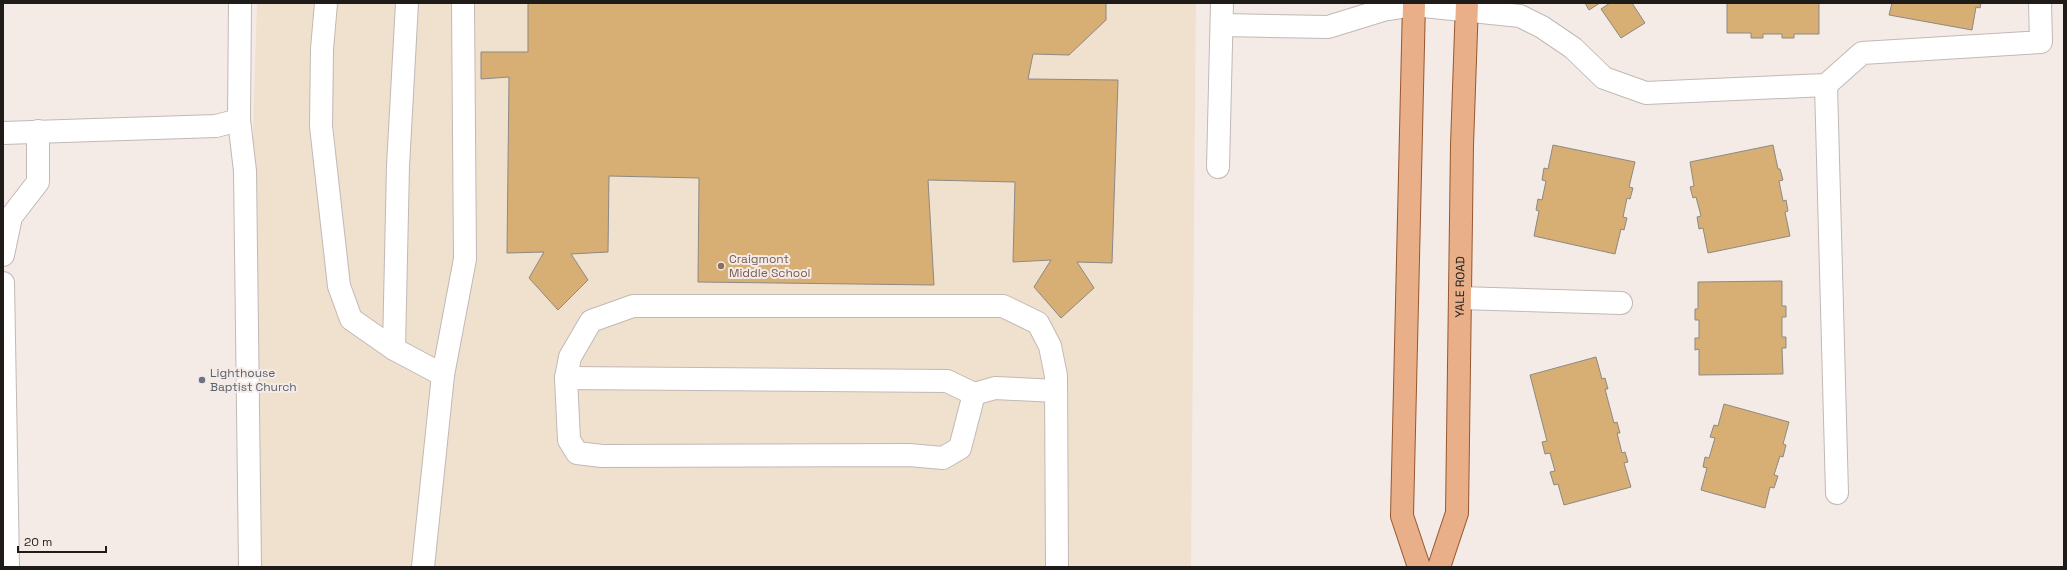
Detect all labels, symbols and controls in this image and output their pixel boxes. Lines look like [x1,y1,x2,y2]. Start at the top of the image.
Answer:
place label: Craigmont Middle School [729,251,811,281]
street label: YALE ROAD [1452,256,1468,318]
marker: Craigmont Middle School [716,261,726,271]
place label: Lighthouse Baptist Church [210,365,297,395]
marker: Lighthouse Baptist Church [197,375,207,385]
scale bar [18,528,106,554]
text: 20 m [24,534,52,550]

